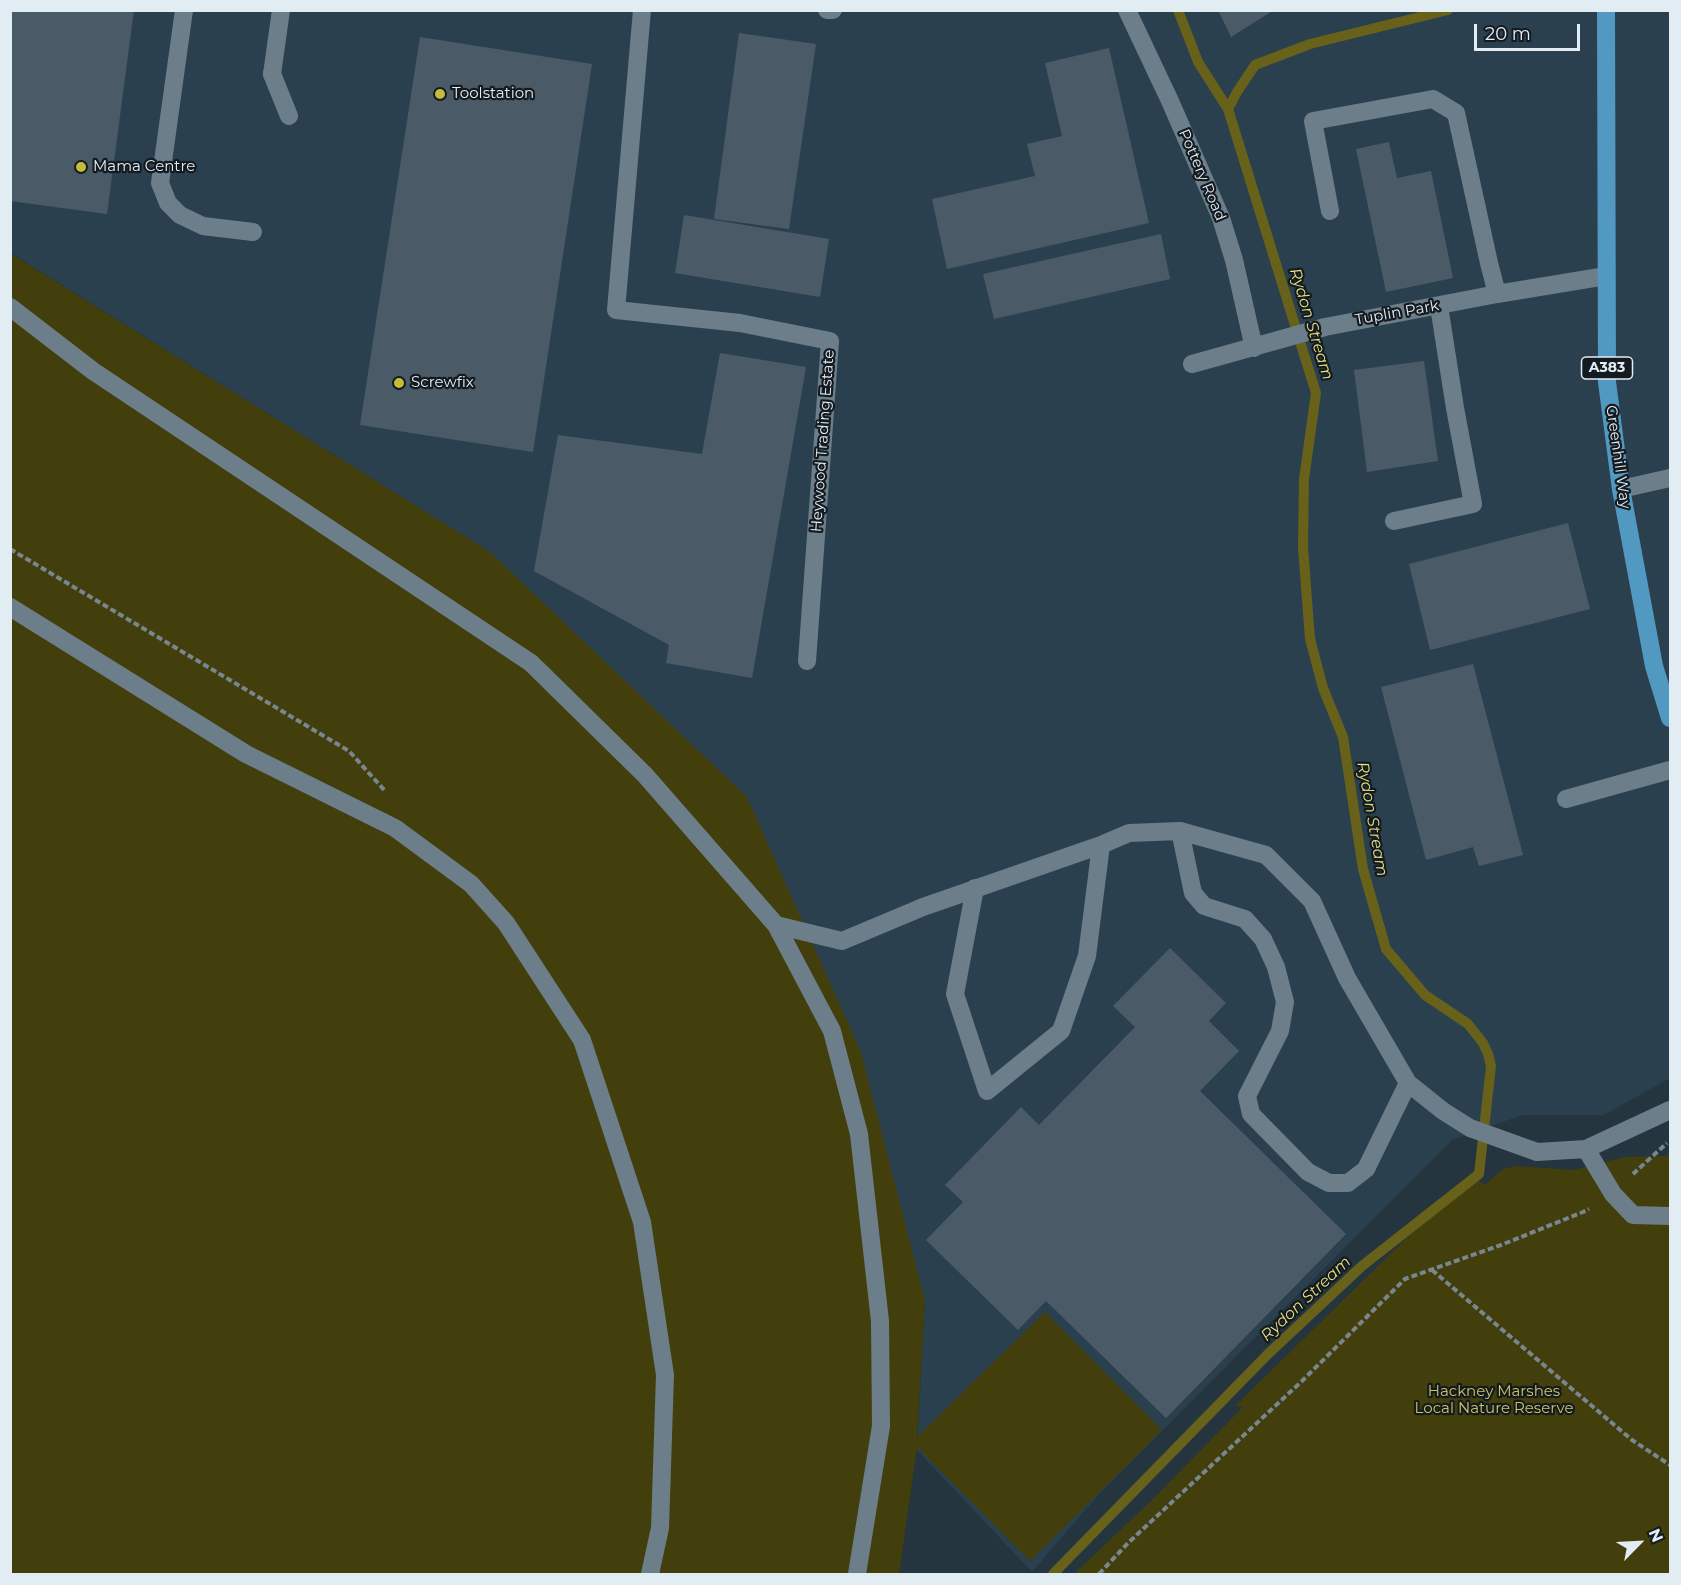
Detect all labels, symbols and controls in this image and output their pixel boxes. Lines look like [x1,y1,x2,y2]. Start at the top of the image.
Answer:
scale bar [1477,12,1584,50]
text: 20 m [1485,23,1531,45]
place label: Toolstation [452,85,534,103]
marker: Toolstation [433,87,447,101]
street label: Pottery Road [1175,126,1229,224]
place label: Mama Centre [93,158,195,176]
marker: Mama Centre [74,160,88,174]
water label: Rydon Stream [1285,266,1337,382]
street label: Tuplin Park [1354,297,1440,329]
street label: Heywood Trading Estate [808,349,838,533]
road number: A383 [1582,357,1632,379]
place label: Screwfix [411,374,474,392]
marker: Screwfix [392,376,406,390]
street label: Greenhill Way [1602,404,1634,510]
water label: Rydon Stream [1352,760,1392,878]
water label: Rydon Stream [1257,1252,1355,1346]
park label: Hackney Marshes Local Nature Reserve [1415,1383,1573,1418]
north arrow [1609,1513,1669,1573]
text: N [1645,1526,1667,1545]

